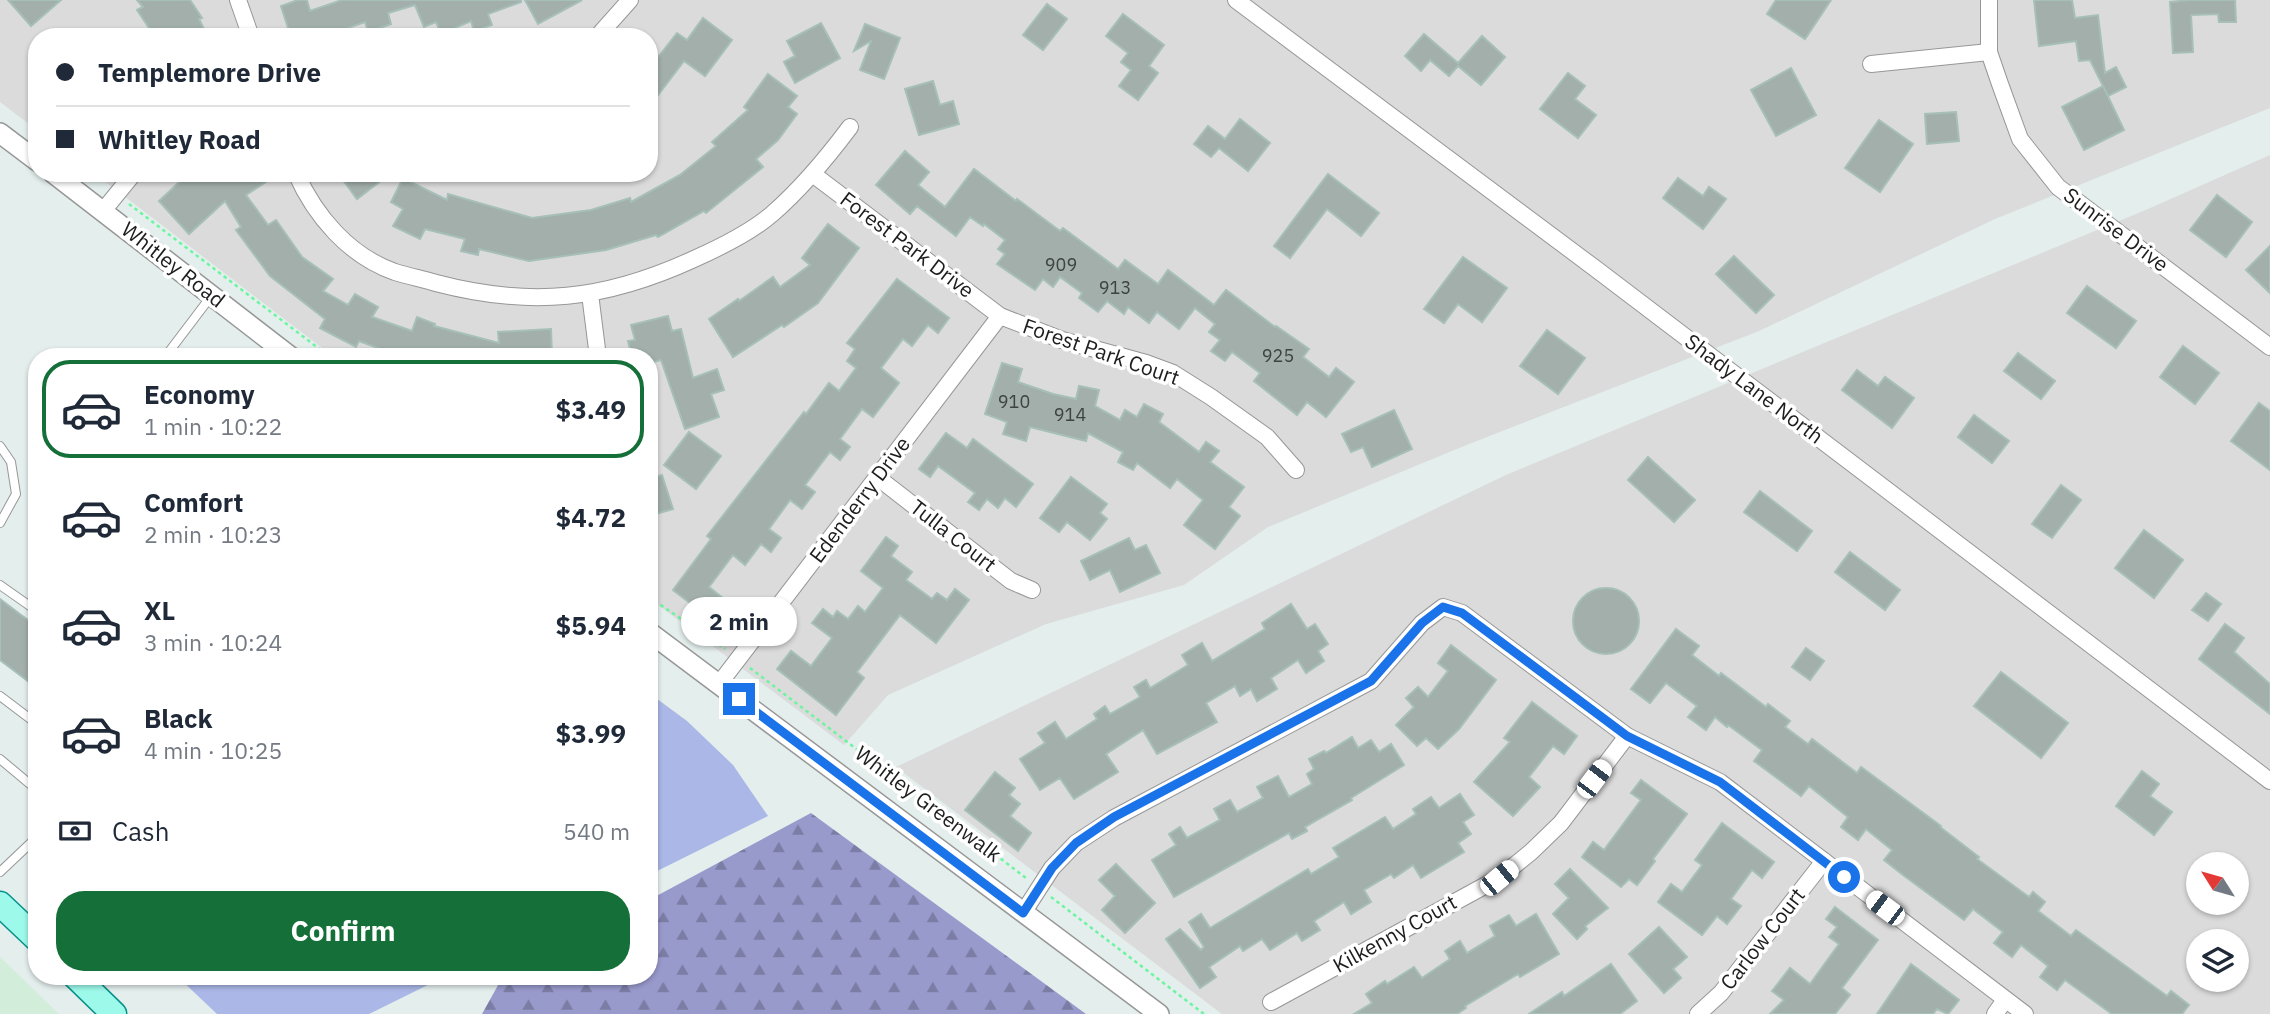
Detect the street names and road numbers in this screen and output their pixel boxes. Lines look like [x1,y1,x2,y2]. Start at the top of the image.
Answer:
street label: Sunrise Drive [2058,181,2175,278]
street label: Forest Park Drive [835,185,980,304]
street label: Whitley Road [116,215,231,313]
street label: Forest Park Court [1019,311,1183,391]
street label: Shady Lane North [1680,327,1830,450]
street label: Edenderry Drive [803,431,916,568]
street label: Tulla Court [905,493,1003,578]
street label: Whitley Greenwalk [850,739,1008,868]
street label: Carlow Court [1714,882,1811,995]
street label: Kilkenny Court [1328,888,1461,979]

